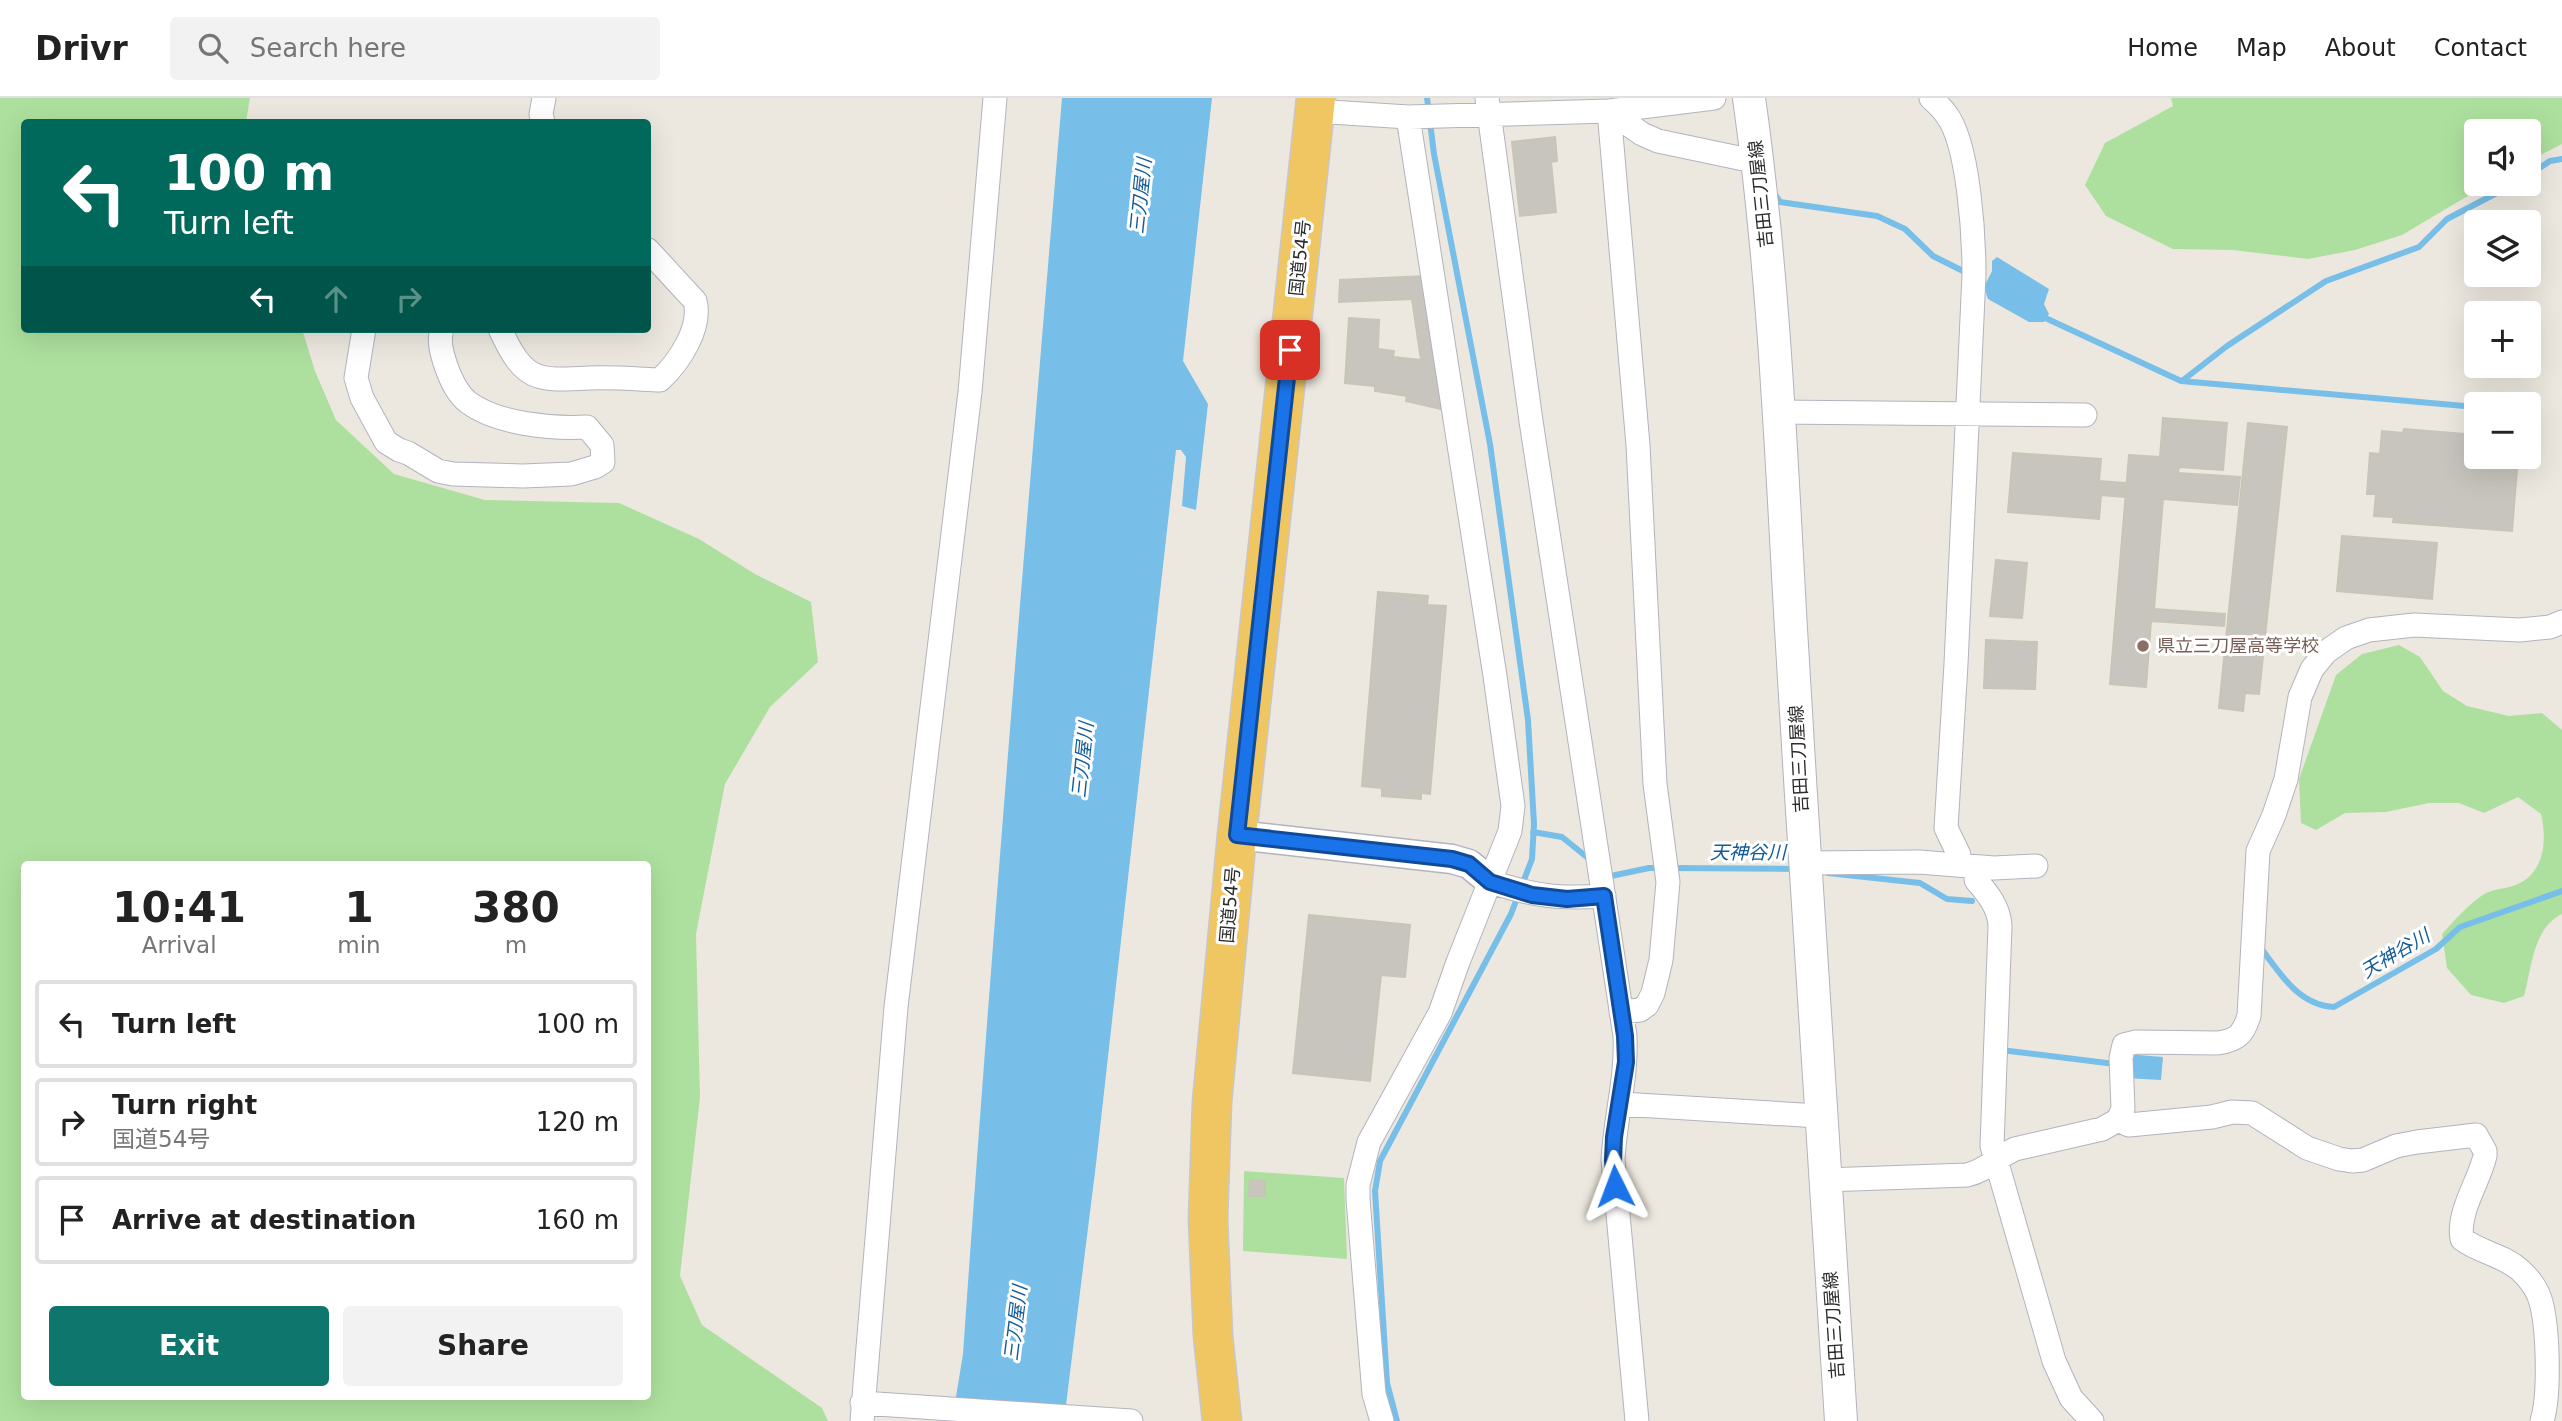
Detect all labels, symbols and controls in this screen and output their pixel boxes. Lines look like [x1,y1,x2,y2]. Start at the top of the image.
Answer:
search box [170,17,660,80]
text: Drivr [35,29,128,68]
icon: search [194,29,232,67]
text: Search here [250,33,406,63]
text: Home [2127,34,2198,62]
text: Map [2236,34,2287,62]
text: About [2325,34,2396,62]
text: Contact [2434,34,2527,62]
map controls [2464,119,2541,469]
button: sound [2464,119,2541,196]
street label: 吉田三刀屋線 [1744,139,1777,249]
text: 100 m [164,145,334,202]
icon: left [49,147,140,238]
water label: 三刀屋川 [1125,155,1155,235]
text: Turn left [164,204,294,242]
button: layers [2464,210,2541,287]
street label: 国道54号 [1285,219,1314,297]
icon: left [244,280,282,318]
icon: ahead [317,280,355,318]
icon: right [390,280,428,318]
button: + [2464,301,2541,378]
pin [1260,320,1320,380]
icon: arrive [1271,331,1309,369]
button: − [2464,392,2541,469]
place label: 県立三刀屋高等学校 [2157,635,2319,656]
marker: 県立三刀屋高等学校 [2135,638,2151,654]
street label: 吉田三刀屋線 [1785,705,1812,814]
water label: 三刀屋川 [1067,719,1097,799]
water label: 天神谷川 [1710,841,1788,863]
street label: 国道54号 [1216,866,1243,944]
text: 10:41 [112,883,246,932]
text: 1 [344,883,374,932]
text: 380 [472,883,560,932]
water label: 天神谷川 [2357,923,2435,982]
text: Arrival [142,932,217,958]
text: min [337,932,381,958]
text: m [505,932,527,958]
icon: left [53,1005,91,1043]
text: Turn left [112,1009,236,1039]
text: 100 m [536,1009,619,1039]
text: Turn right [112,1090,257,1120]
icon: right [53,1103,91,1141]
text: 120 m [536,1107,619,1137]
text: 国道54号 [112,1126,210,1152]
position arrow [1578,1149,1652,1223]
icon: arrive [53,1201,91,1239]
text: Arrive at destination [112,1205,416,1235]
text: 160 m [536,1205,619,1235]
street label: 吉田三刀屋線 [1819,1270,1848,1380]
water label: 三刀屋川 [999,1282,1031,1362]
button: Exit [49,1306,329,1386]
button: Share [343,1306,623,1386]

